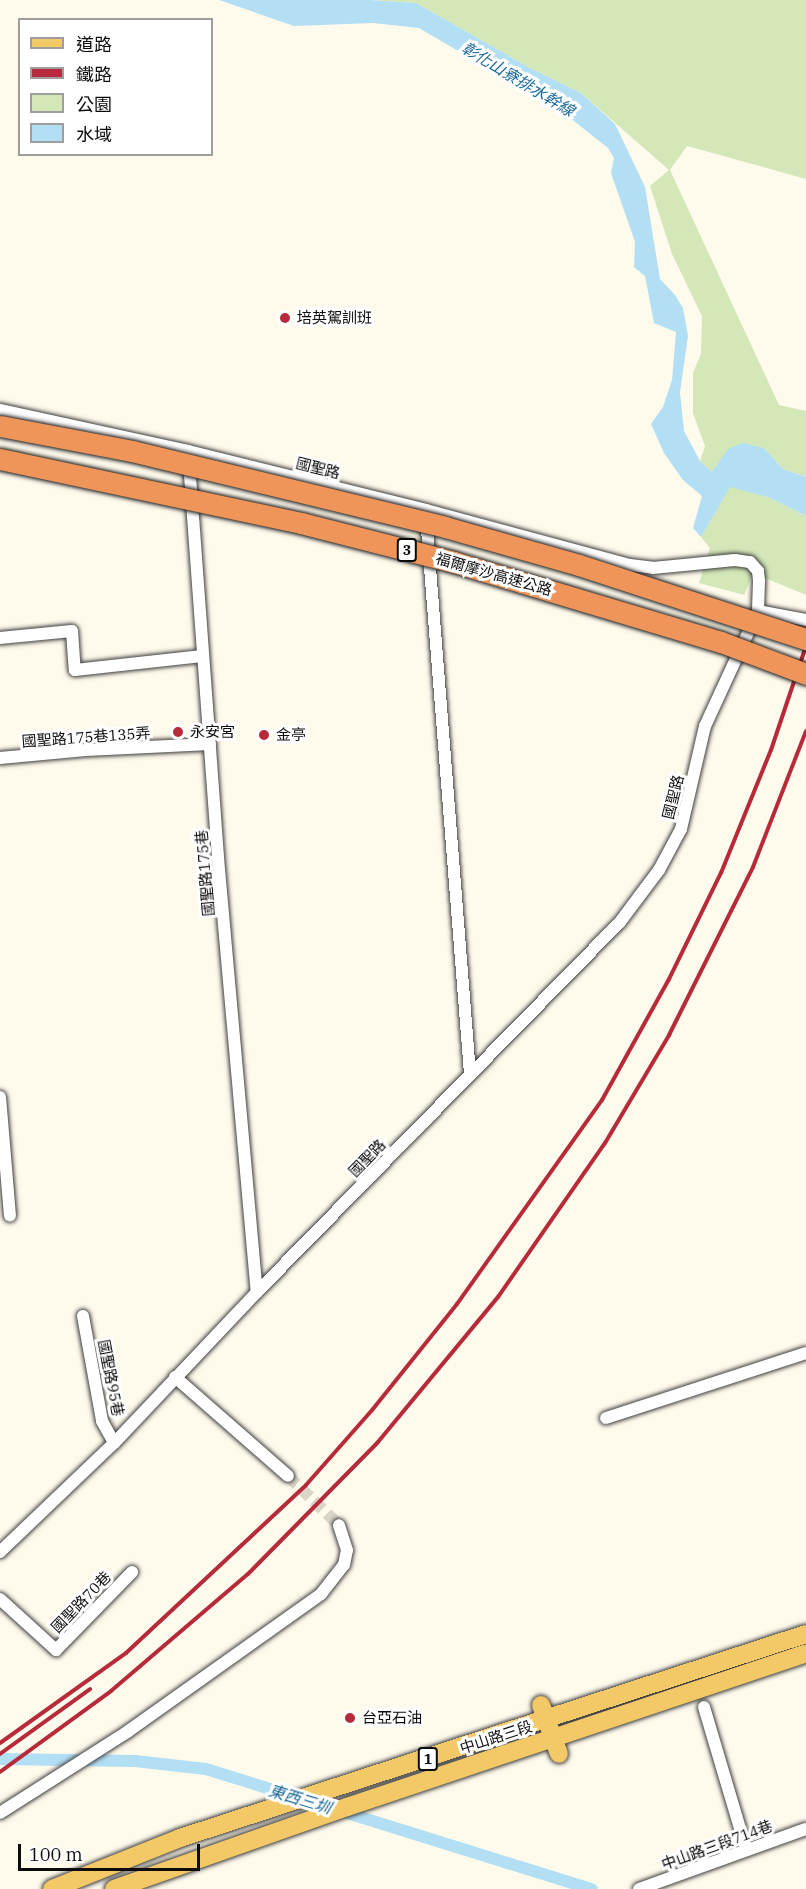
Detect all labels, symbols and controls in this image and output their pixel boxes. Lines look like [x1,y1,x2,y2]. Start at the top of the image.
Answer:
legend [18,18,213,156]
text: 道路 [76,33,112,56]
water label: 彰化山寮排水幹線 [458,38,578,120]
text: 鐵路 [76,63,112,86]
text: 公園 [76,93,112,116]
text: 水域 [76,123,112,146]
place label: 培英駕訓班 [297,309,372,327]
marker: 培英駕訓班 [278,311,292,325]
street label: 國聖路 [294,454,342,482]
road number: 3 [396,539,418,561]
street label: 福爾摩沙高速公路 [434,549,554,599]
place label: 永安宮 [190,723,235,741]
street label: 國聖路175巷135弄 [21,724,151,750]
marker: 永安宮 [171,725,185,739]
place label: 金亭 [276,726,306,744]
marker: 金亭 [257,728,271,742]
street label: 國聖路 [659,773,687,821]
street label: 國聖路175巷 [192,829,218,917]
street label: 國聖路 [345,1136,389,1180]
street label: 國聖路95巷 [95,1338,127,1418]
street label: 國聖路70巷 [47,1568,115,1636]
place label: 台亞石油 [362,1709,422,1727]
marker: 台亞石油 [343,1711,357,1725]
street label: 中山路三段 [458,1717,534,1757]
road number: 1 [418,1748,438,1770]
water label: 東西三圳 [267,1780,333,1818]
street label: 中山路三段714巷 [659,1817,775,1873]
scale bar [21,1832,202,1870]
text: 100 m [29,1843,83,1866]

